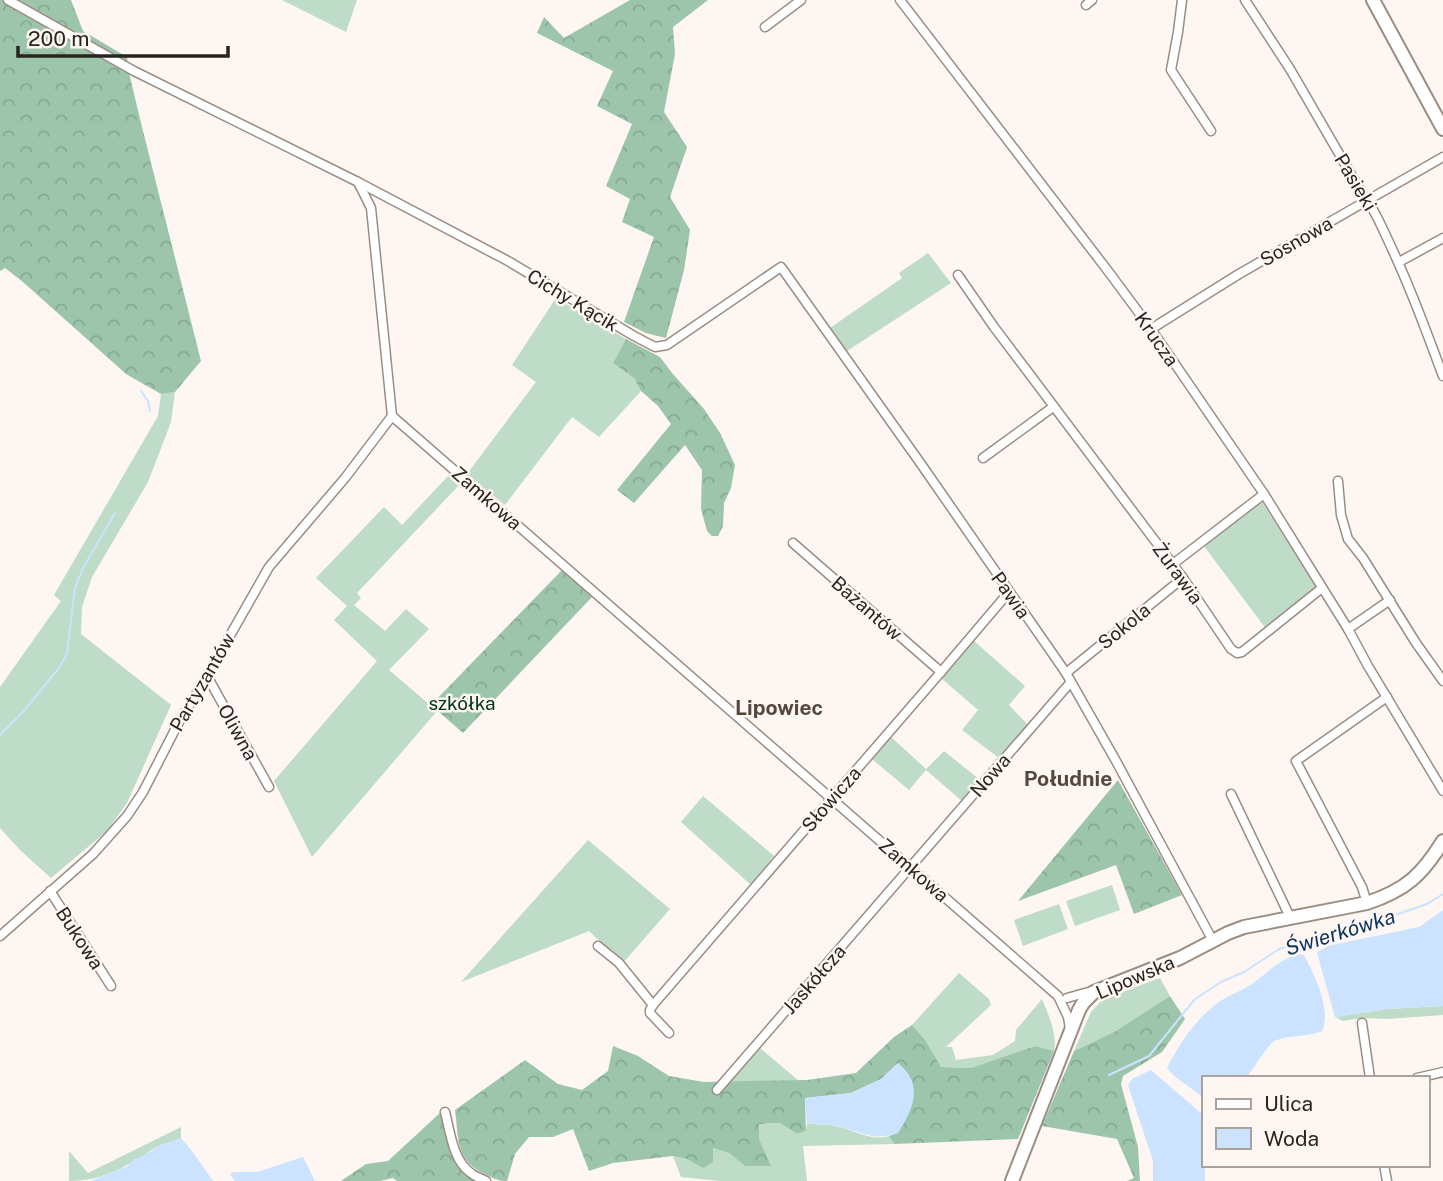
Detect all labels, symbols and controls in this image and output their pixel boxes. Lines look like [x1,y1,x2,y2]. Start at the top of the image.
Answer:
scale bar [18,14,228,58]
text: 200 m [28,26,89,51]
street label: Pasieki [1330,149,1382,215]
street label: Sosnowa [1256,212,1336,270]
street label: Cichy Kącik [523,264,623,336]
street label: Krucza [1130,308,1184,370]
street label: Zamkowa [448,462,526,534]
street label: Żurawia [1148,538,1208,608]
street label: Pawia [987,567,1035,623]
street label: Bażantów [827,571,907,645]
street label: Sokola [1094,598,1154,654]
street label: Partyzantów [165,629,239,735]
park label: szkółka [428,692,496,714]
district label: Lipowiec [735,695,823,720]
street label: Oliwna [214,700,262,764]
street label: Nowa [965,749,1015,801]
street label: Słowicza [797,762,865,836]
district label: Południe [1024,766,1112,791]
street label: Zamkowa [875,834,953,906]
street label: Bukowa [52,903,108,973]
water label: Świerkówka [1282,903,1398,961]
street label: Jaskółcza [778,940,850,1018]
street label: Lipowska [1093,951,1177,1003]
legend [1202,1076,1429,1167]
text: Ulica [1264,1091,1313,1116]
text: Woda [1264,1126,1319,1151]

